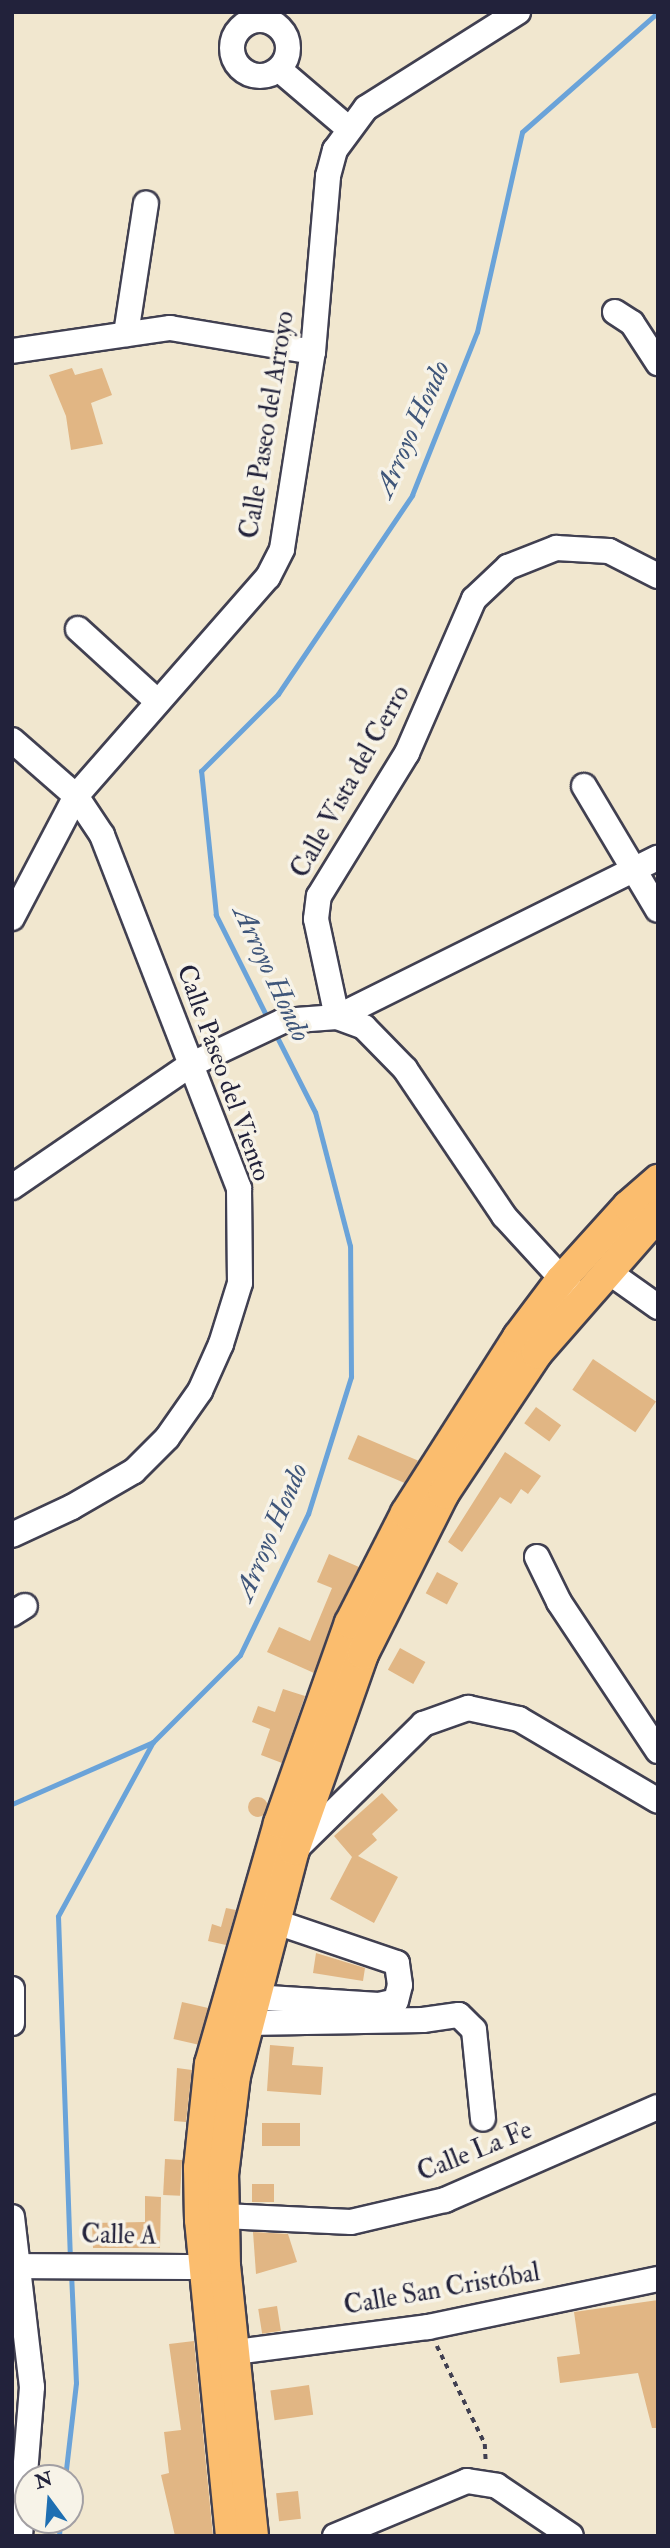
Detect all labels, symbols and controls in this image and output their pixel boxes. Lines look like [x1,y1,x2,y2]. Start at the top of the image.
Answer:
street label: Calle Paseo del Arroyo [235,309,301,541]
water label: Arroyo Hondo [368,356,458,502]
street label: Calle Vista del Cerro [285,680,417,884]
water label: Arroyo Hondo [225,901,317,1047]
street label: Calle Paseo del Viento [169,960,277,1186]
water label: Arroyo Hondo [228,1458,316,1606]
street label: Calle La Fe [413,2115,537,2189]
street label: Calle A [81,2220,157,2252]
street label: Calle San Cristóbal [342,2257,542,2323]
north arrow [14,2464,84,2534]
text: N [32,2467,55,2495]

